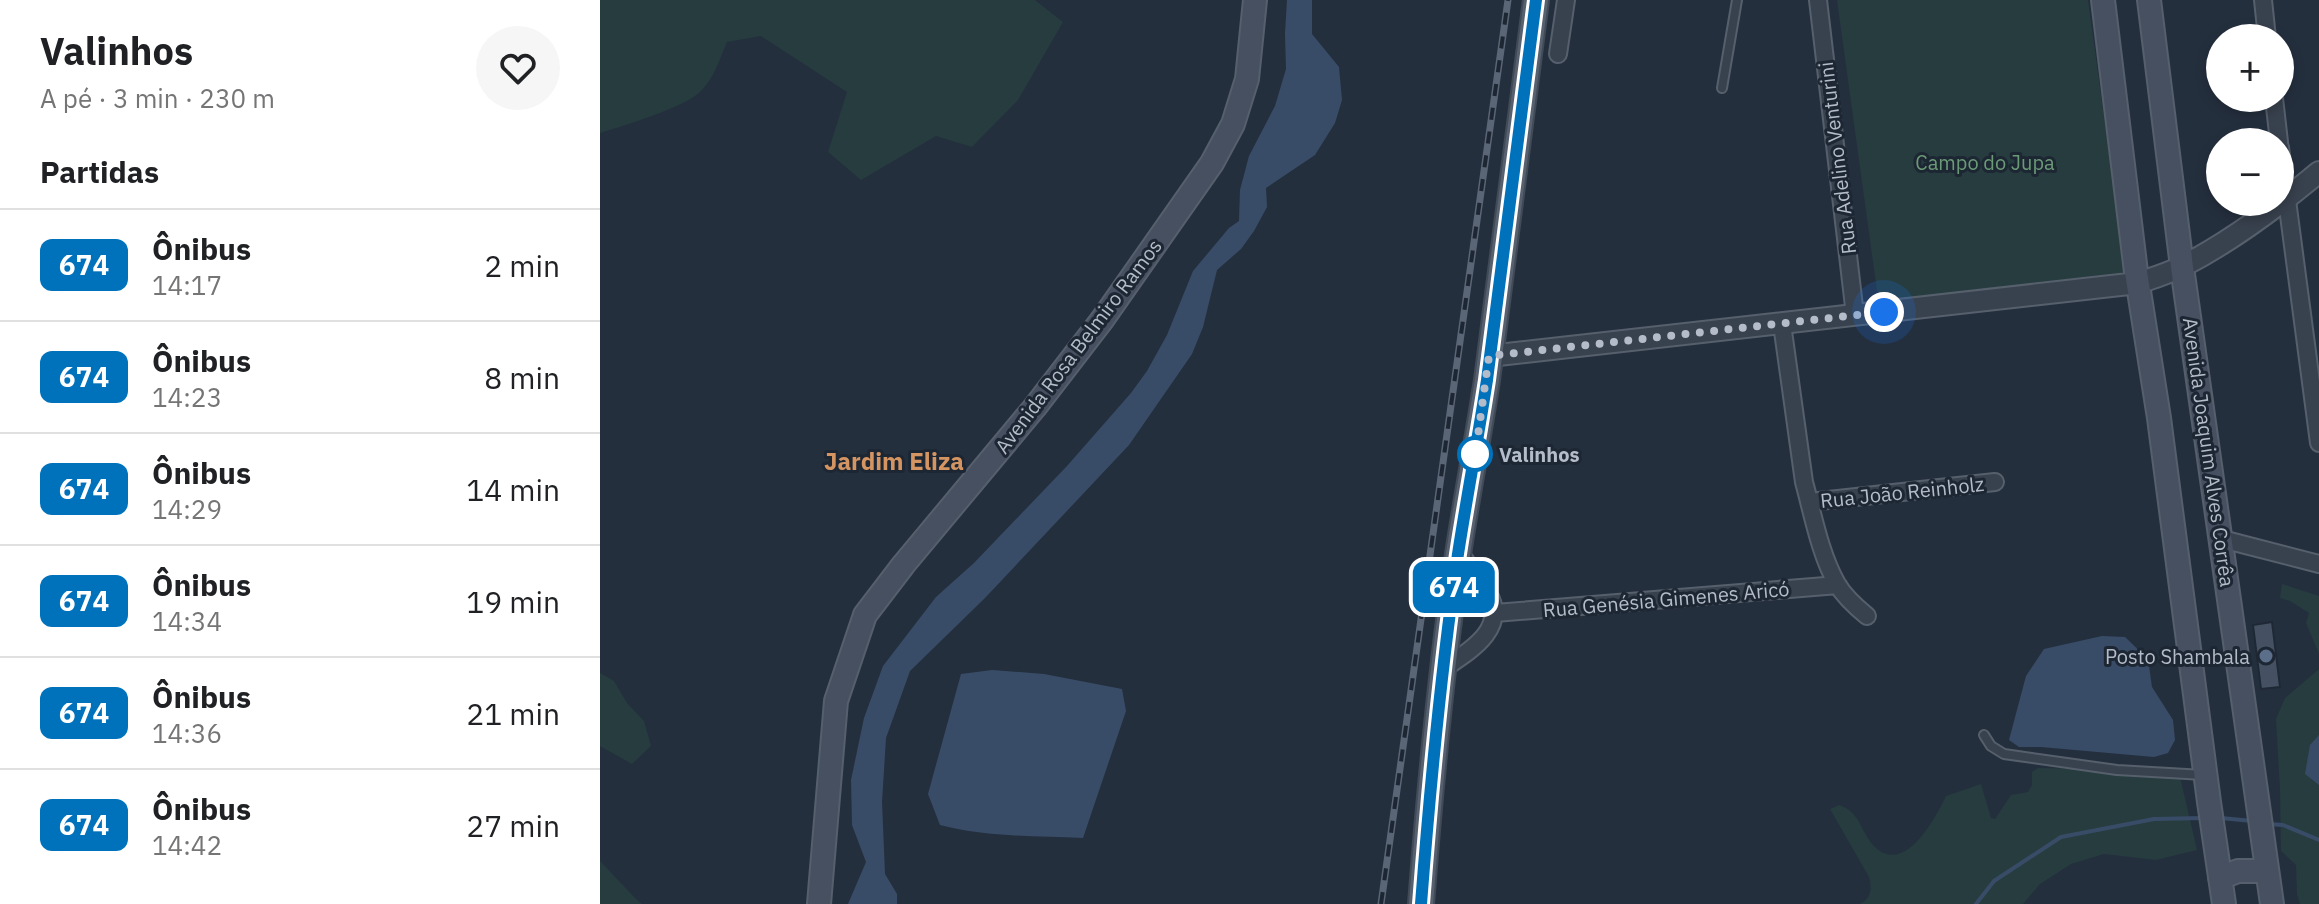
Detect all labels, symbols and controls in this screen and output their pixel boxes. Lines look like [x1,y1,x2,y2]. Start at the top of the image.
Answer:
map controls [2206,24,2294,216]
button: + [2206,24,2294,112]
text: Valinhos [40,26,193,75]
button: heart [476,26,560,110]
street label: Rua Adelino Venturini [1812,60,1862,256]
text: A pé · 3 min · 230 m [40,81,275,115]
button: − [2206,128,2294,216]
park label: Campo do Jupa [1915,149,2055,176]
text: Partidas [40,152,159,191]
text: Ônibus [152,229,251,268]
street label: Avenida Rosa Belmiro Ramos [988,233,1168,459]
text: 674 [59,246,109,283]
text: 2 min [484,246,560,285]
text: 14:17 [152,268,222,302]
your location [1864,292,1904,332]
street label: Avenida Joaquim Alves Corrêa [2177,316,2241,589]
text: Ônibus [152,341,251,380]
text: 674 [59,358,109,395]
text: 8 min [484,358,560,397]
text: 14:23 [152,380,222,414]
marker: Valinhos [1458,437,1492,471]
place label: Valinhos [1499,441,1580,468]
district label: Jardim Eliza [824,445,964,477]
text: Ônibus [152,453,251,492]
text: 674 [59,470,109,507]
text: 14 min [466,470,560,509]
street label: Rua João Reinholz [1819,470,1985,514]
text: 14:29 [152,492,222,526]
line badge: 674 [1408,561,1500,613]
text: Ônibus [152,565,251,604]
text: 674 [1429,568,1479,605]
street label: Rua Genésia Gimenes Aricó [1542,575,1790,623]
text: 674 [59,582,109,619]
text: 19 min [466,582,560,621]
text: 14:34 [152,604,222,638]
place label: Posto Shambala [2105,643,2250,670]
marker: Posto Shambala [2257,647,2275,665]
text: Ônibus [152,677,251,716]
text: 674 [59,694,109,731]
text: 21 min [466,694,560,733]
text: 14:36 [152,716,222,750]
text: Ônibus [152,789,251,828]
text: 674 [59,806,109,843]
text: 27 min [466,806,560,845]
text: 14:42 [152,828,222,862]

